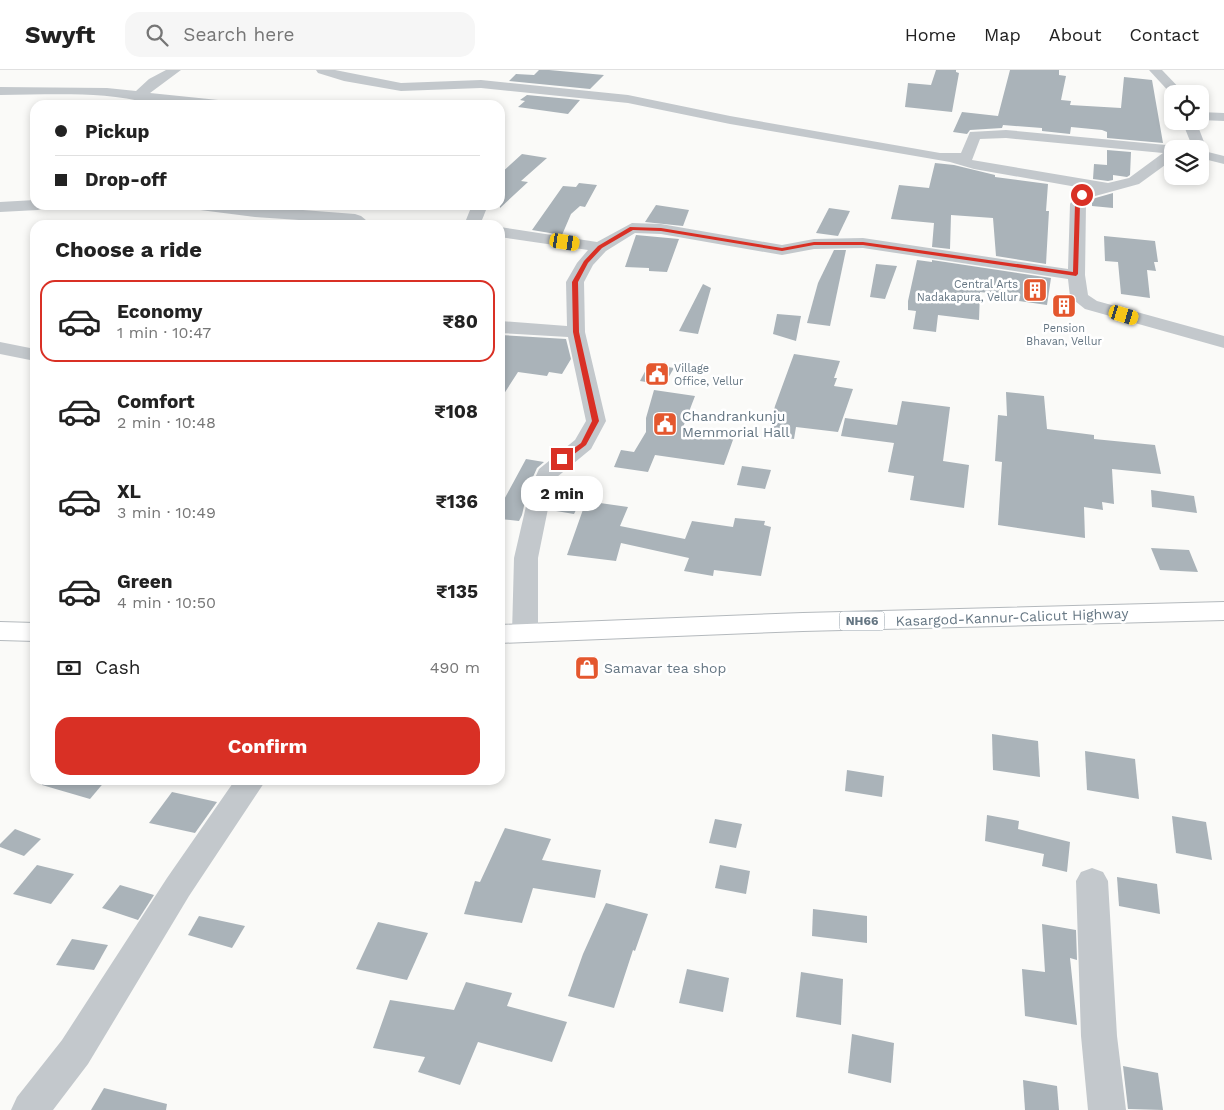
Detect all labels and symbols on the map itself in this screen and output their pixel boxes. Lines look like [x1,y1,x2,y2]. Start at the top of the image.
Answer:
route start [1071,184,1093,206]
car [549,232,580,252]
building icon: Central Arts Nadakapura, Vellur [1022,277,1048,303]
place label: Central Arts Nadakapura, Vellur [917,278,1019,304]
building icon: Pension Bhavan, Vellur [1051,293,1077,319]
car [1107,303,1140,327]
place label: Pension Bhavan, Vellur [1026,322,1102,348]
public building icon: Village Office, Vellur [644,361,670,387]
place label: Village Office, Vellur [674,362,744,388]
place label: Chandrankunju Memmorial Hall [682,408,790,440]
public building icon: Chandrankunju Memmorial Hall [652,411,678,437]
route end [551,448,573,470]
callout: 2 min [521,476,603,512]
street label: Kasargod-Kannur-Calicut Highway [895,605,1129,629]
road number: NH66 [840,612,884,630]
shop icon: Samavar tea shop [574,655,600,681]
place label: Samavar tea shop [604,660,726,676]

